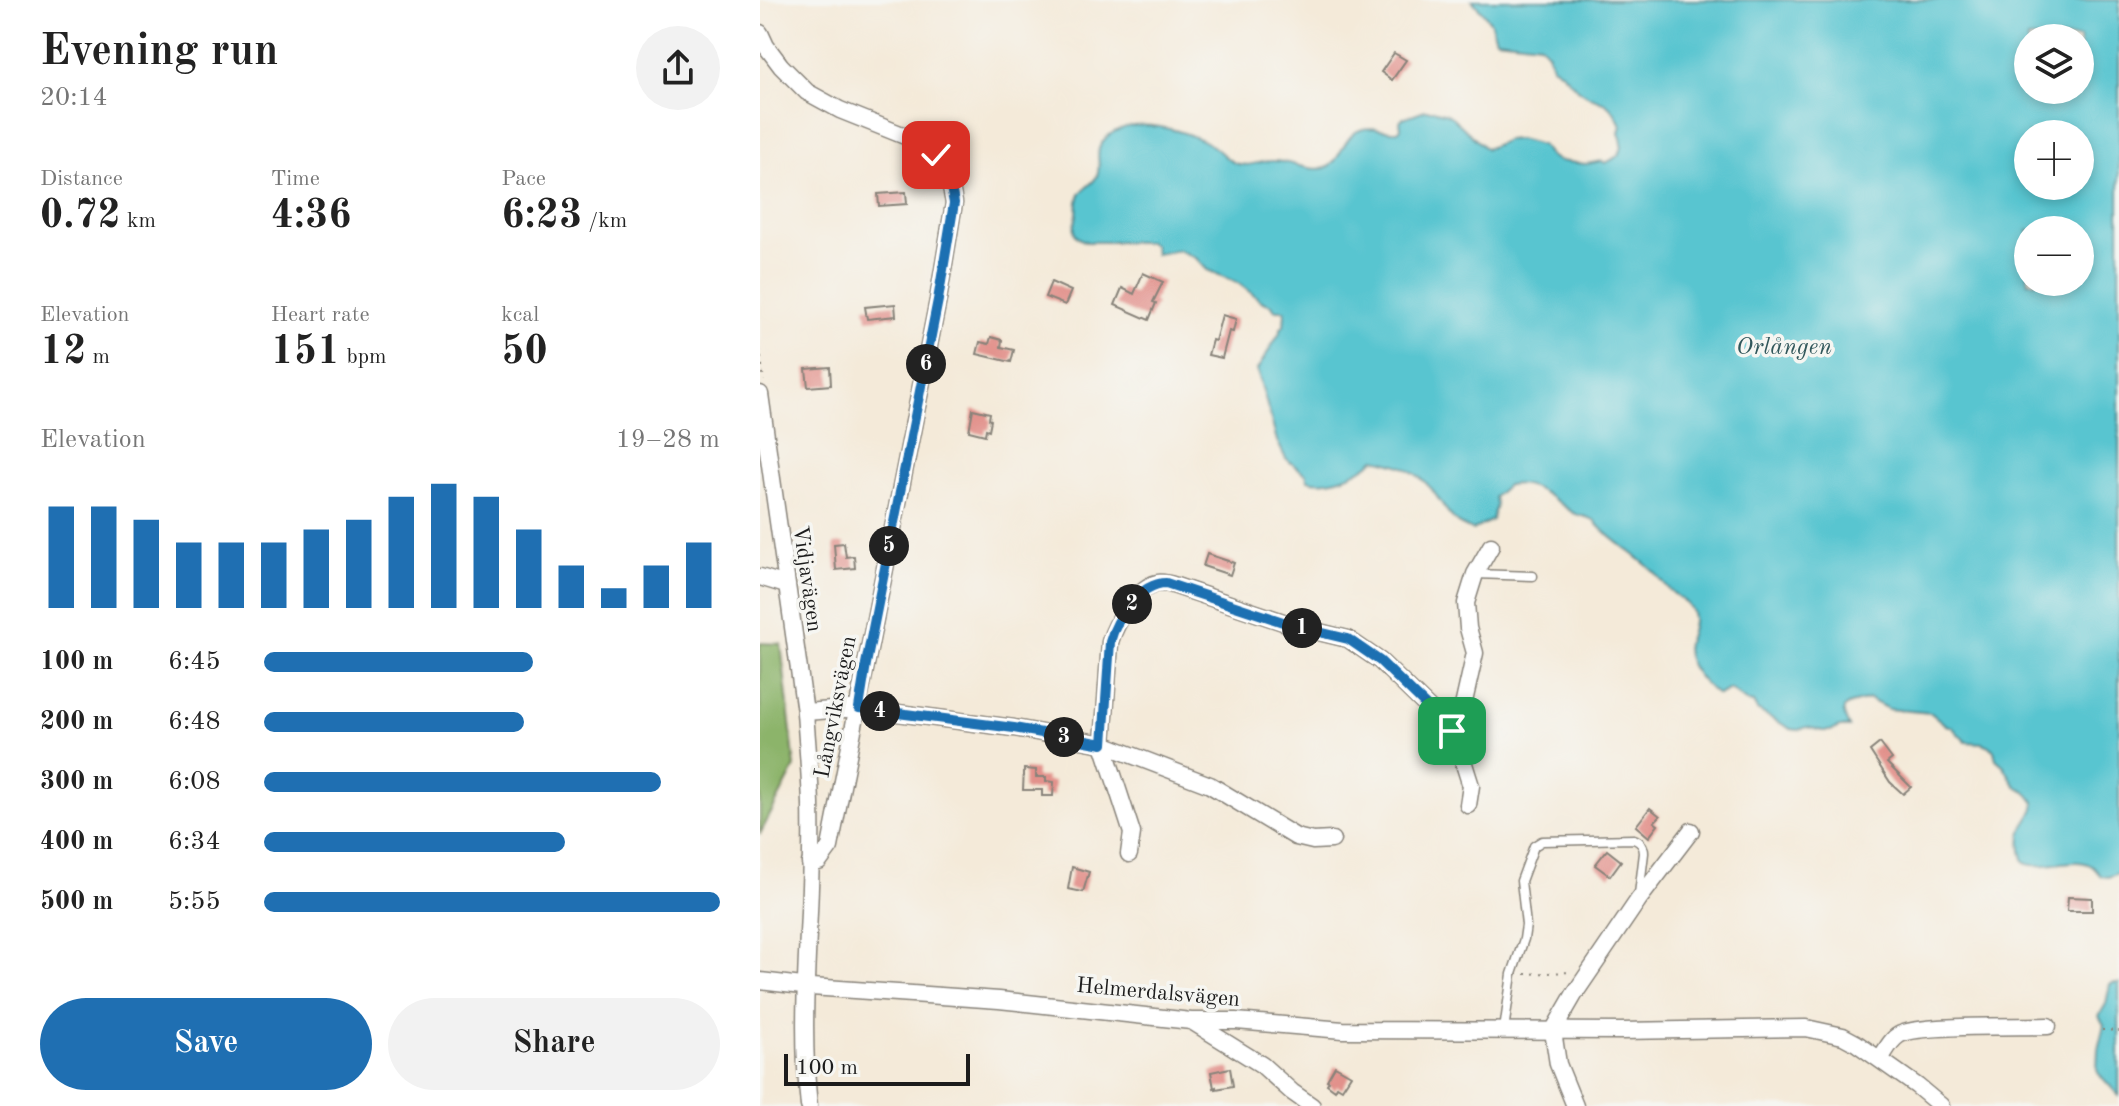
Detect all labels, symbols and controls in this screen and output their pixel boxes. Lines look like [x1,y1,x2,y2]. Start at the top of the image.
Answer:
map controls [2014,24,2094,296]
button: layers [2014,24,2094,104]
button: share [636,26,720,110]
text: Evening run [40,30,278,74]
text: 20:14 [40,85,108,111]
button: + [2014,120,2094,200]
pin [902,121,970,189]
icon: check [914,133,958,177]
text: Distance [40,168,123,190]
text: Time [271,168,320,190]
text: Pace [501,168,546,190]
text: 0.72 [40,197,121,237]
text: 4:36 [271,197,351,237]
text: 6:23 [501,197,582,237]
text: km [121,210,156,232]
text: /km [582,210,627,232]
button: − [2014,216,2094,296]
text: Elevation [40,304,130,326]
text: Heart rate [271,304,370,326]
text: kcal [501,304,539,326]
text: 12 [40,333,86,373]
text: 151 [271,333,340,373]
text: 50 [501,333,548,373]
water label: Orlången [1736,336,1832,360]
pin: 6 [906,344,946,384]
text: m [86,346,110,368]
text: bpm [340,346,387,368]
text: 6 [920,353,932,375]
text: Elevation [40,427,146,453]
text: 19–28 m [616,427,720,453]
street label: Vidjavägen [789,524,825,634]
pin: 5 [869,526,909,566]
text: 5 [883,535,895,557]
pin: 2 [1112,584,1152,624]
text: 2 [1126,593,1138,615]
pin: 1 [1282,608,1322,648]
text: 1 [1296,617,1308,639]
street label: Långviksvägen [811,634,861,780]
text: 100 m [40,649,113,675]
text: 6:45 [168,649,221,675]
pin: 4 [860,691,900,731]
pin [1418,697,1486,765]
text: 4 [874,700,886,722]
text: 200 m [40,709,113,735]
text: 6:48 [168,709,221,735]
icon: arrive [1430,709,1474,753]
pin: 3 [1044,717,1084,757]
text: 3 [1058,726,1070,748]
text: 300 m [40,769,113,795]
text: 6:08 [168,769,221,795]
text: 400 m [40,829,113,855]
text: 6:34 [168,829,221,855]
text: 500 m [40,889,113,915]
text: 5:55 [168,889,221,915]
street label: Helmerdalsvägen [1075,975,1241,1011]
button: Save [40,998,372,1090]
button: Share [388,998,720,1090]
scale bar [784,1050,970,1086]
text: 100 m [796,1057,858,1079]

